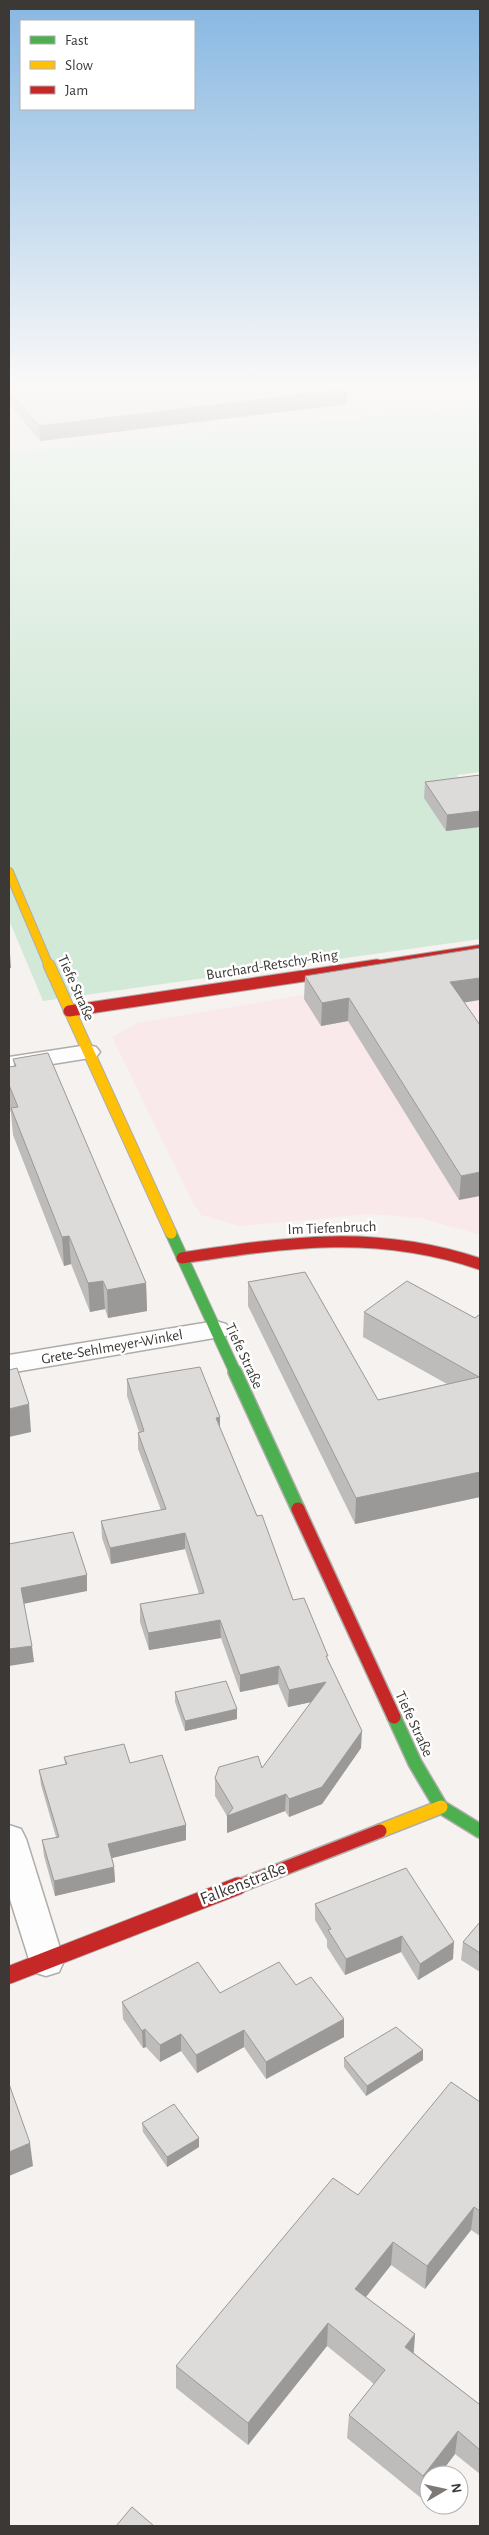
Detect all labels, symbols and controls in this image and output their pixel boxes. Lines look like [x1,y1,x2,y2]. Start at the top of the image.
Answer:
legend [20,20,195,110]
text: Fast [65,33,89,48]
text: Slow [65,58,93,73]
text: Jam [65,83,88,98]
street label: Burchard-Retschy-Ring [205,947,340,983]
street label: Tiefe Straße [55,953,97,1023]
street label: Im Tiefenbruch [287,1219,377,1237]
street label: Tiefe Straße [222,1321,266,1391]
street label: Grete-Sehlmeyer-Winkel [40,1327,184,1367]
street label: Tiefe Straße [392,1689,436,1759]
street label: Falkenstraße [198,1859,288,1909]
north arrow [419,2465,469,2515]
text: N [448,2482,464,2494]

